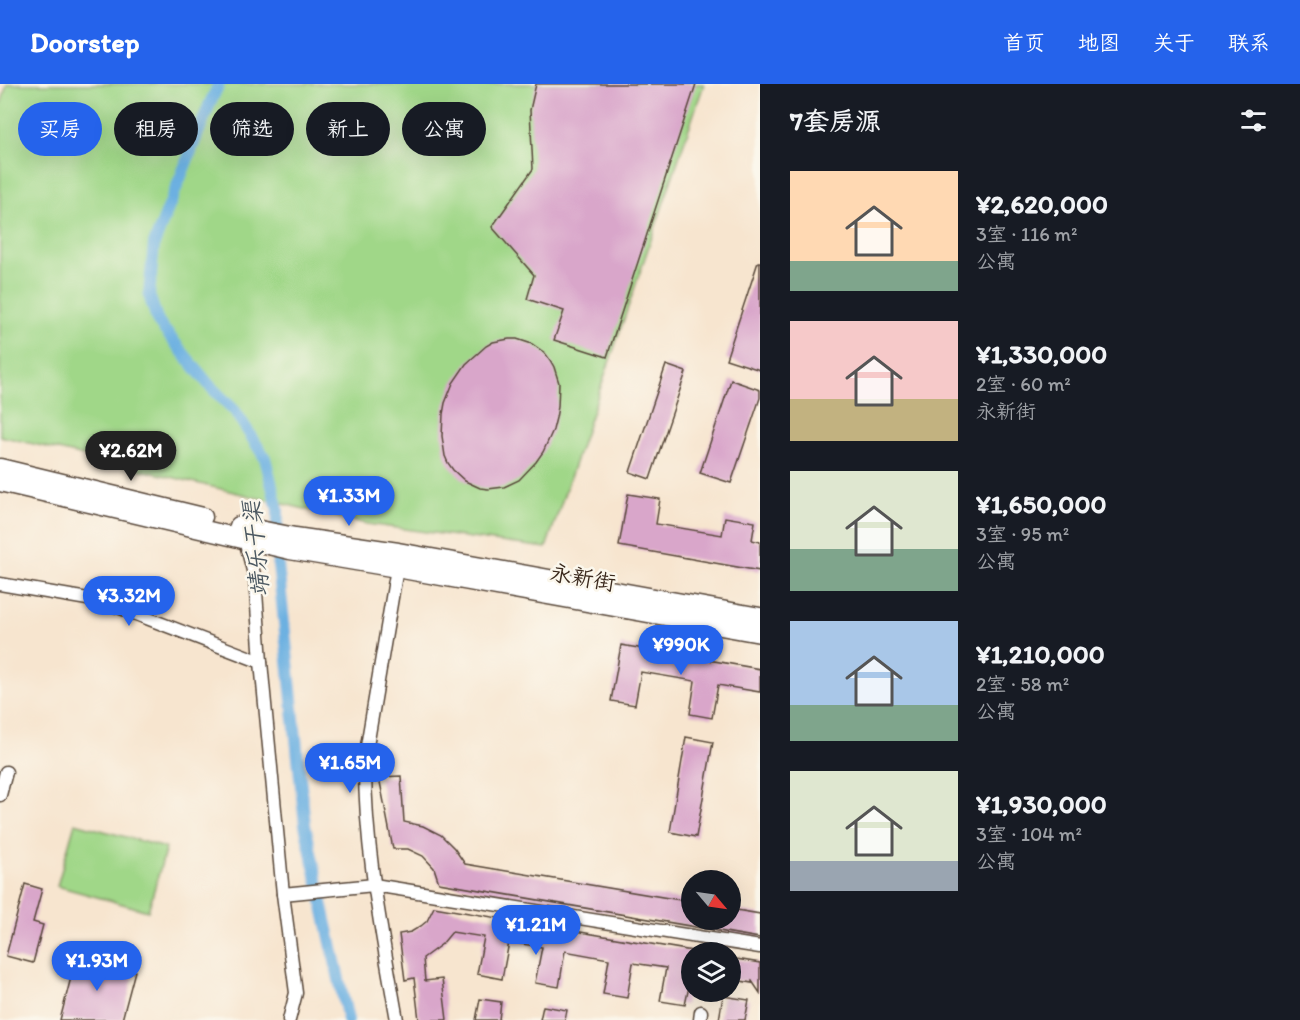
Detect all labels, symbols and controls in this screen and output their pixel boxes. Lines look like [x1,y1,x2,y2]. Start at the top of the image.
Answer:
text: Doorstep [30,25,140,59]
text: 首页 [1003,30,1045,55]
text: 地图 [1078,30,1120,55]
text: 关于 [1153,30,1195,55]
text: 联系 [1228,30,1270,55]
chip: 买房 [18,102,102,156]
chip: 租房 [114,102,198,156]
chip: 筛选 [210,102,294,156]
chip: 新上 [306,102,390,156]
chip: 公寓 [402,102,486,156]
icon: filters [1237,104,1270,137]
text: 7套房源 [790,105,881,137]
text: ¥2,620,000 [976,188,1108,220]
icon: home [838,195,910,267]
text: 3室 · 116 m² [976,222,1077,246]
text: 公寓 [976,249,1016,273]
text: ¥1,330,000 [976,338,1107,370]
icon: home [838,345,910,417]
text: 2室 · 60 m² [976,372,1071,396]
text: 永新街 [976,399,1036,423]
pin: ¥2.62M [82,431,180,482]
text: ¥2.62M [99,438,163,462]
pin: ¥1.33M [300,476,398,527]
text: ¥1.33M [318,483,380,507]
text: ¥1,650,000 [976,488,1106,520]
icon: home [838,495,910,567]
water label: 靖乐干渠 [237,498,274,598]
text: 3室 · 95 m² [976,522,1069,546]
text: 公寓 [976,549,1016,573]
street label: 永新街 [548,558,618,597]
pin: ¥3.32M [80,576,178,627]
text: ¥3.32M [97,583,161,607]
pin: ¥990K [639,625,723,676]
text: ¥990K [652,632,710,656]
text: ¥1,210,000 [976,638,1105,670]
icon: home [838,645,910,717]
text: 2室 · 58 m² [976,672,1069,696]
text: 公寓 [976,699,1016,723]
pin: ¥1.65M [301,743,399,794]
text: ¥1.65M [319,750,381,774]
text: ¥1,930,000 [976,788,1107,820]
icon: home [838,795,910,867]
text: 3室 · 104 m² [976,822,1082,846]
text: 公寓 [976,849,1016,873]
north arrow [681,870,741,930]
map controls [681,870,741,1002]
pin: ¥1.21M [487,905,585,956]
text: ¥1.21M [506,912,566,936]
pin: ¥1.93M [48,941,146,992]
button: layers [681,942,741,1002]
text: ¥1.93M [66,948,128,972]

